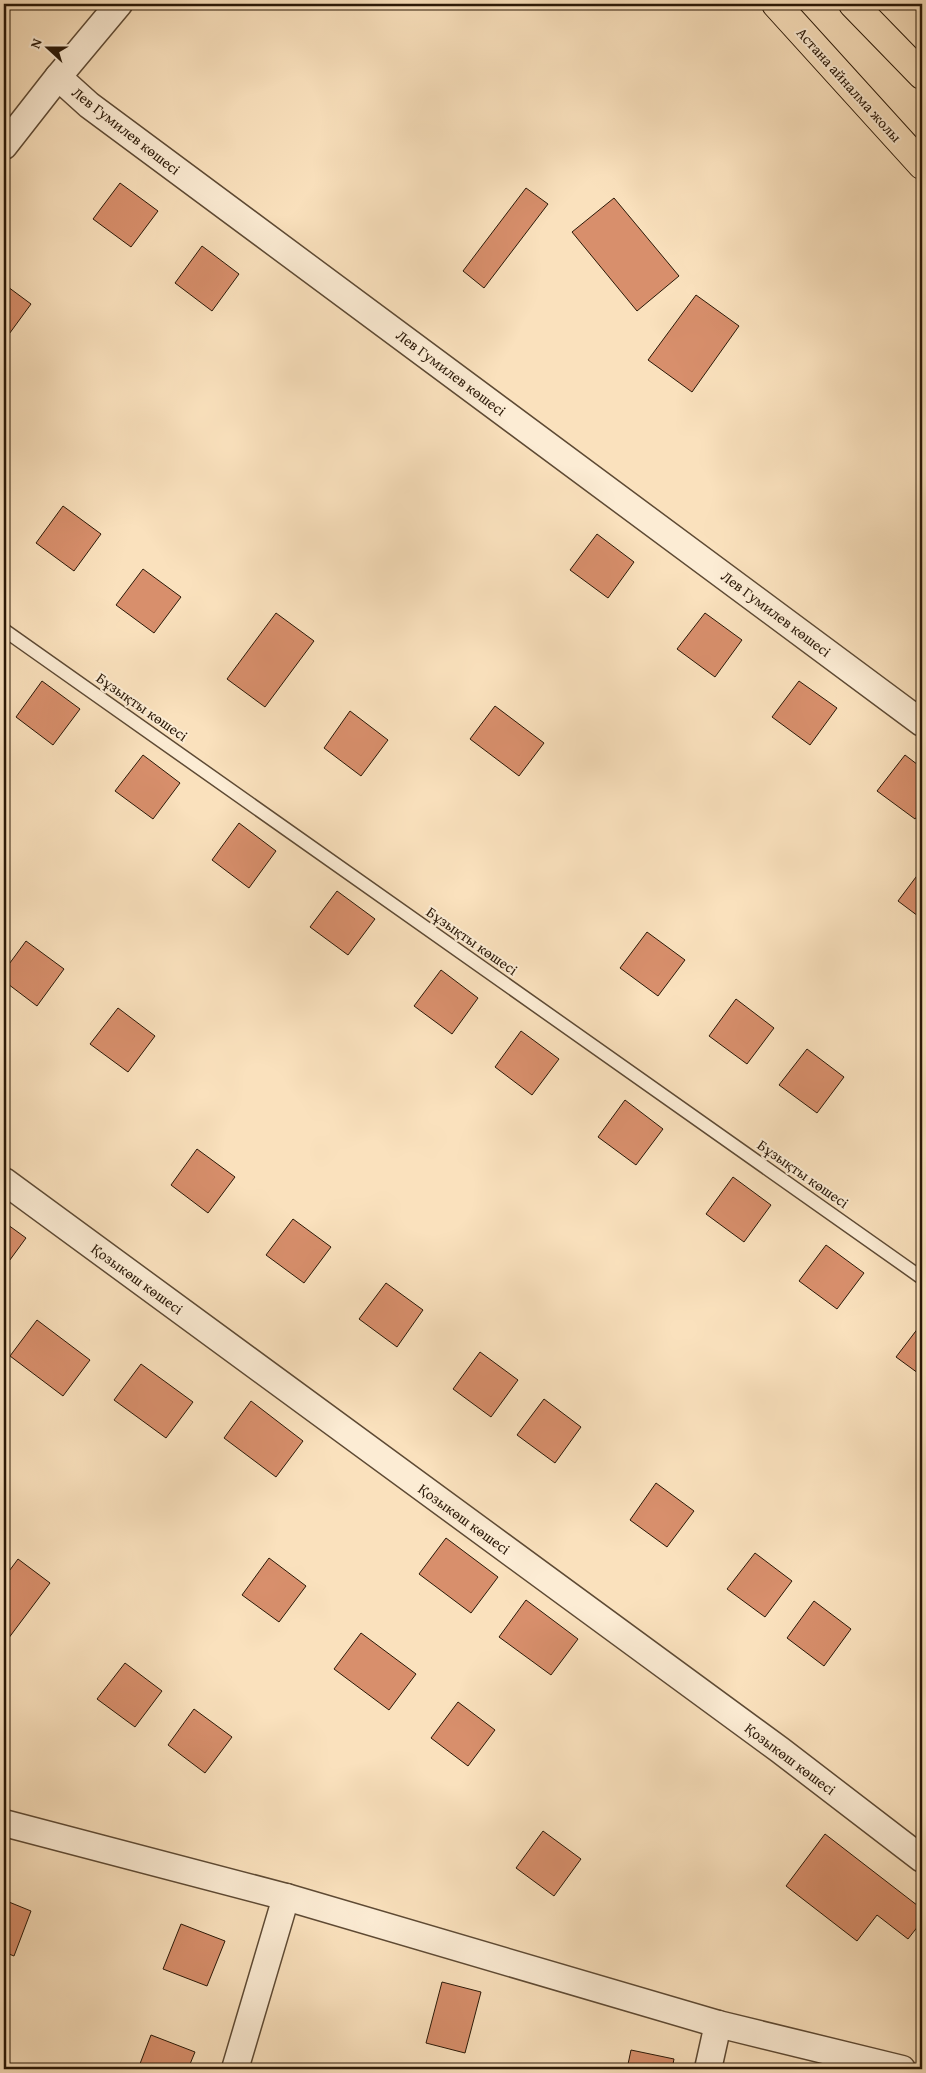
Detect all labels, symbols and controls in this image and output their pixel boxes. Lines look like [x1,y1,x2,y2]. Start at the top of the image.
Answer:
north arrow [22,22,72,72]
street label: Астана айналма жолы [792,23,907,147]
text: N [25,35,47,51]
street label: Лев Гумилев көшесі [68,82,185,180]
street label: Лев Гумилев көшесі [392,324,510,421]
street label: Лев Гумилев көшесі [717,565,835,662]
street label: Бұзықты көшесі [92,667,192,746]
street label: Бұзықты көшесі [422,901,522,980]
street label: Бұзықты көшесі [753,1134,853,1213]
street label: Қозыкөш көшесі [87,1238,188,1319]
street label: Қозыкөш көшесі [414,1478,515,1559]
street label: Қозыкөш көшесі [740,1717,840,1800]

